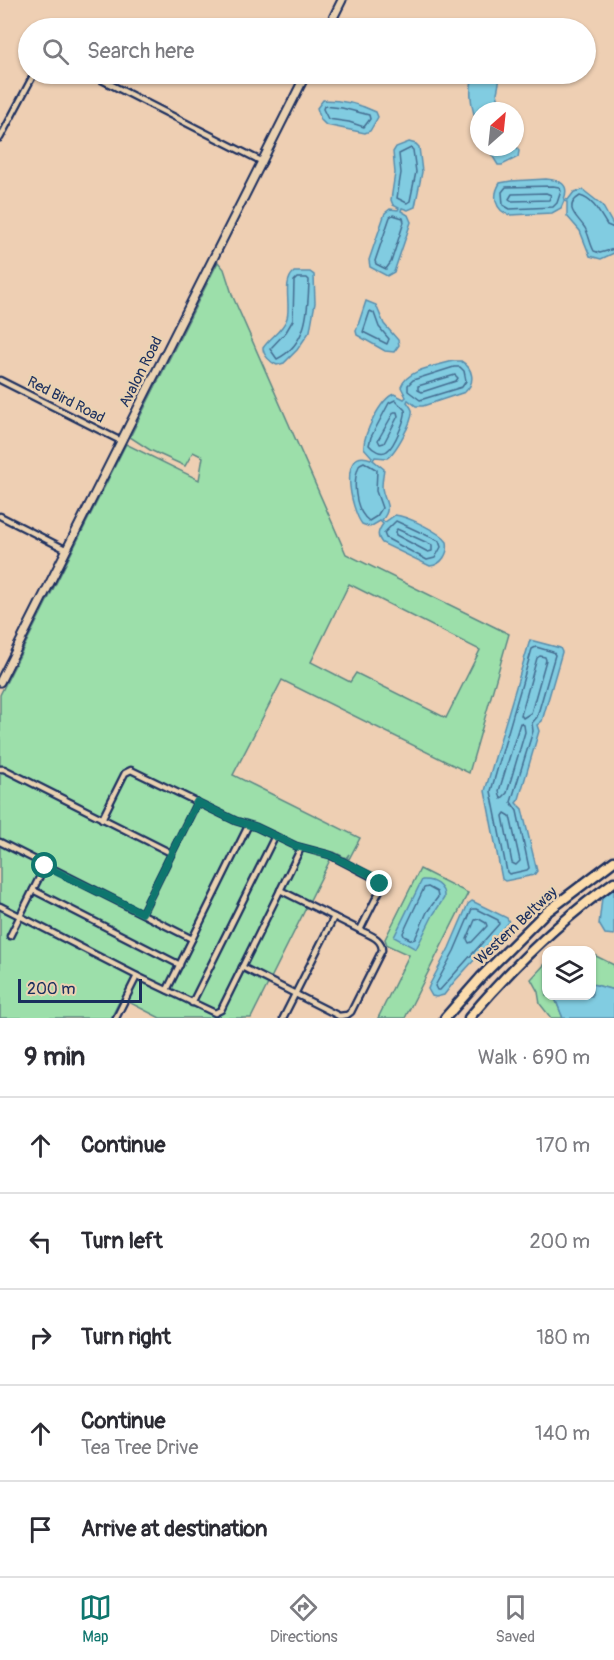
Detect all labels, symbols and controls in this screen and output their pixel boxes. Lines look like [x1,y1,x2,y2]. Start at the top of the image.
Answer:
search box [18,18,596,84]
icon: search [39,35,72,68]
text: Search here [87,37,194,65]
north arrow [470,102,524,156]
street label: Avalon Road [115,333,167,411]
street label: Red Bird Road [24,372,108,428]
route start [31,852,57,878]
route end [366,870,392,896]
street label: Western Beltway [471,882,562,969]
map controls [542,946,596,1000]
button: layers [542,946,596,1000]
scale bar [18,976,142,1004]
text: 200 m [27,979,75,999]
text: 9 min [24,1041,85,1073]
text: Walk · 690 m [478,1045,590,1070]
icon: ahead [24,1129,57,1162]
text: Continue [81,1131,165,1159]
text: 170 m [536,1133,590,1158]
icon: left [24,1225,57,1258]
text: Turn left [81,1227,163,1255]
text: 200 m [529,1229,590,1254]
icon: right [24,1321,57,1354]
text: Turn right [81,1323,171,1351]
text: 180 m [536,1325,590,1350]
text: Continue [81,1407,165,1435]
icon: ahead [24,1417,57,1450]
text: 140 m [535,1421,590,1446]
text: Tea Tree Drive [81,1435,198,1460]
icon: arrive [24,1513,57,1546]
text: Arrive at destination [81,1515,267,1543]
tab: Map [79,1591,112,1647]
tab: Directions [270,1591,338,1647]
tab: Saved [495,1591,535,1647]

